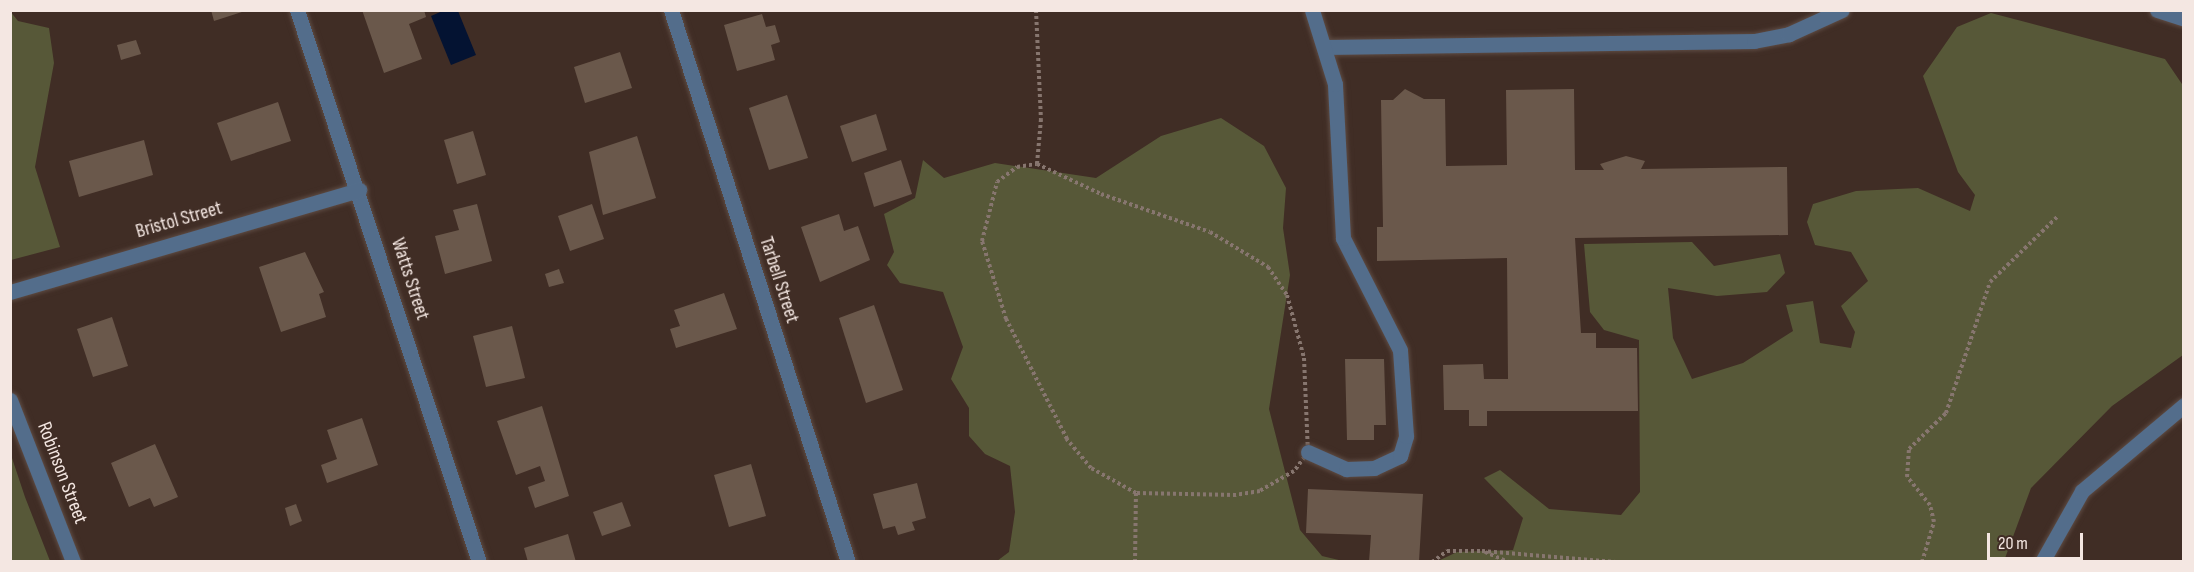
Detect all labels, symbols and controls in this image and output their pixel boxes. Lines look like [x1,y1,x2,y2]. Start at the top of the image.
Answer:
street label: Bristol Street [133,196,225,244]
street label: Tarbell Street [754,234,804,326]
street label: Watts Street [385,235,435,323]
street label: Robinson Street [32,419,92,527]
scale bar [1990,521,2086,559]
text: 20 m [1998,533,2028,554]

